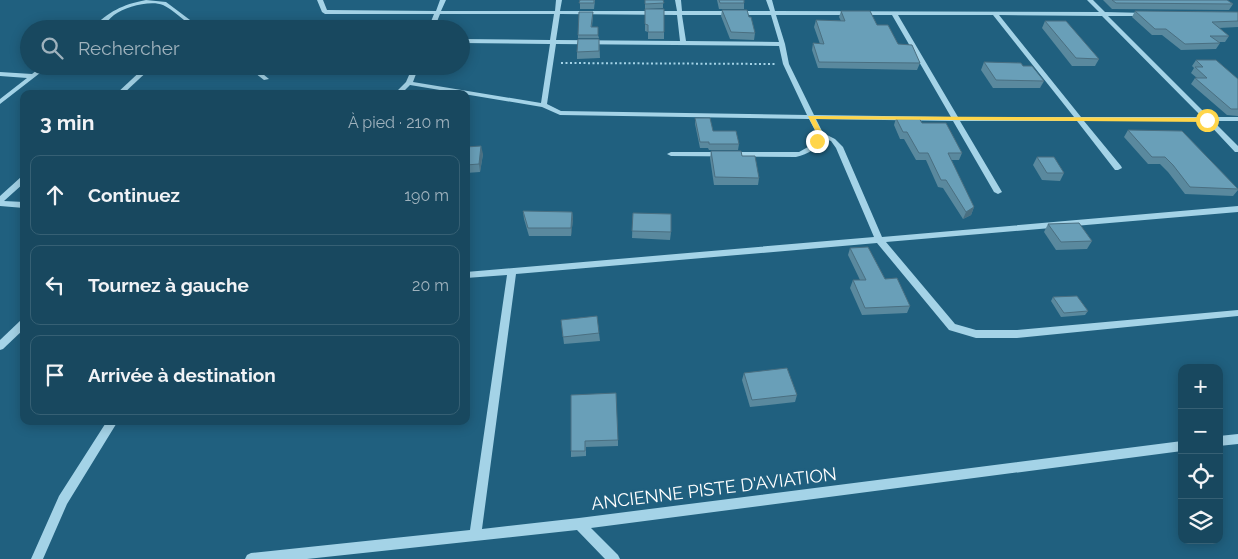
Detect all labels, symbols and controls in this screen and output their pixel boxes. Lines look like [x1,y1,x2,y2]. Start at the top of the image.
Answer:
search box [20,20,470,75]
icon: search [38,34,66,62]
text: Rechercher [78,37,180,59]
route start [1196,109,1219,132]
text: 3 min [40,110,94,135]
text: À pied · 210 m [348,113,450,132]
route end [806,130,829,153]
icon: ahead [41,181,69,209]
text: Continuez [88,184,180,206]
text: 190 m [404,186,449,205]
icon: left [41,271,69,299]
text: Tournez à gauche [88,274,249,296]
text: 20 m [412,276,449,295]
icon: arrive [41,361,69,389]
text: Arrivée à destination [88,364,276,386]
map controls [1178,364,1223,544]
button: + [1178,364,1223,409]
button: − [1178,409,1223,454]
button: locate [1178,454,1223,499]
street label: ANCIENNE PISTE D'AVIATION [590,463,838,514]
button: layers [1178,499,1223,544]

